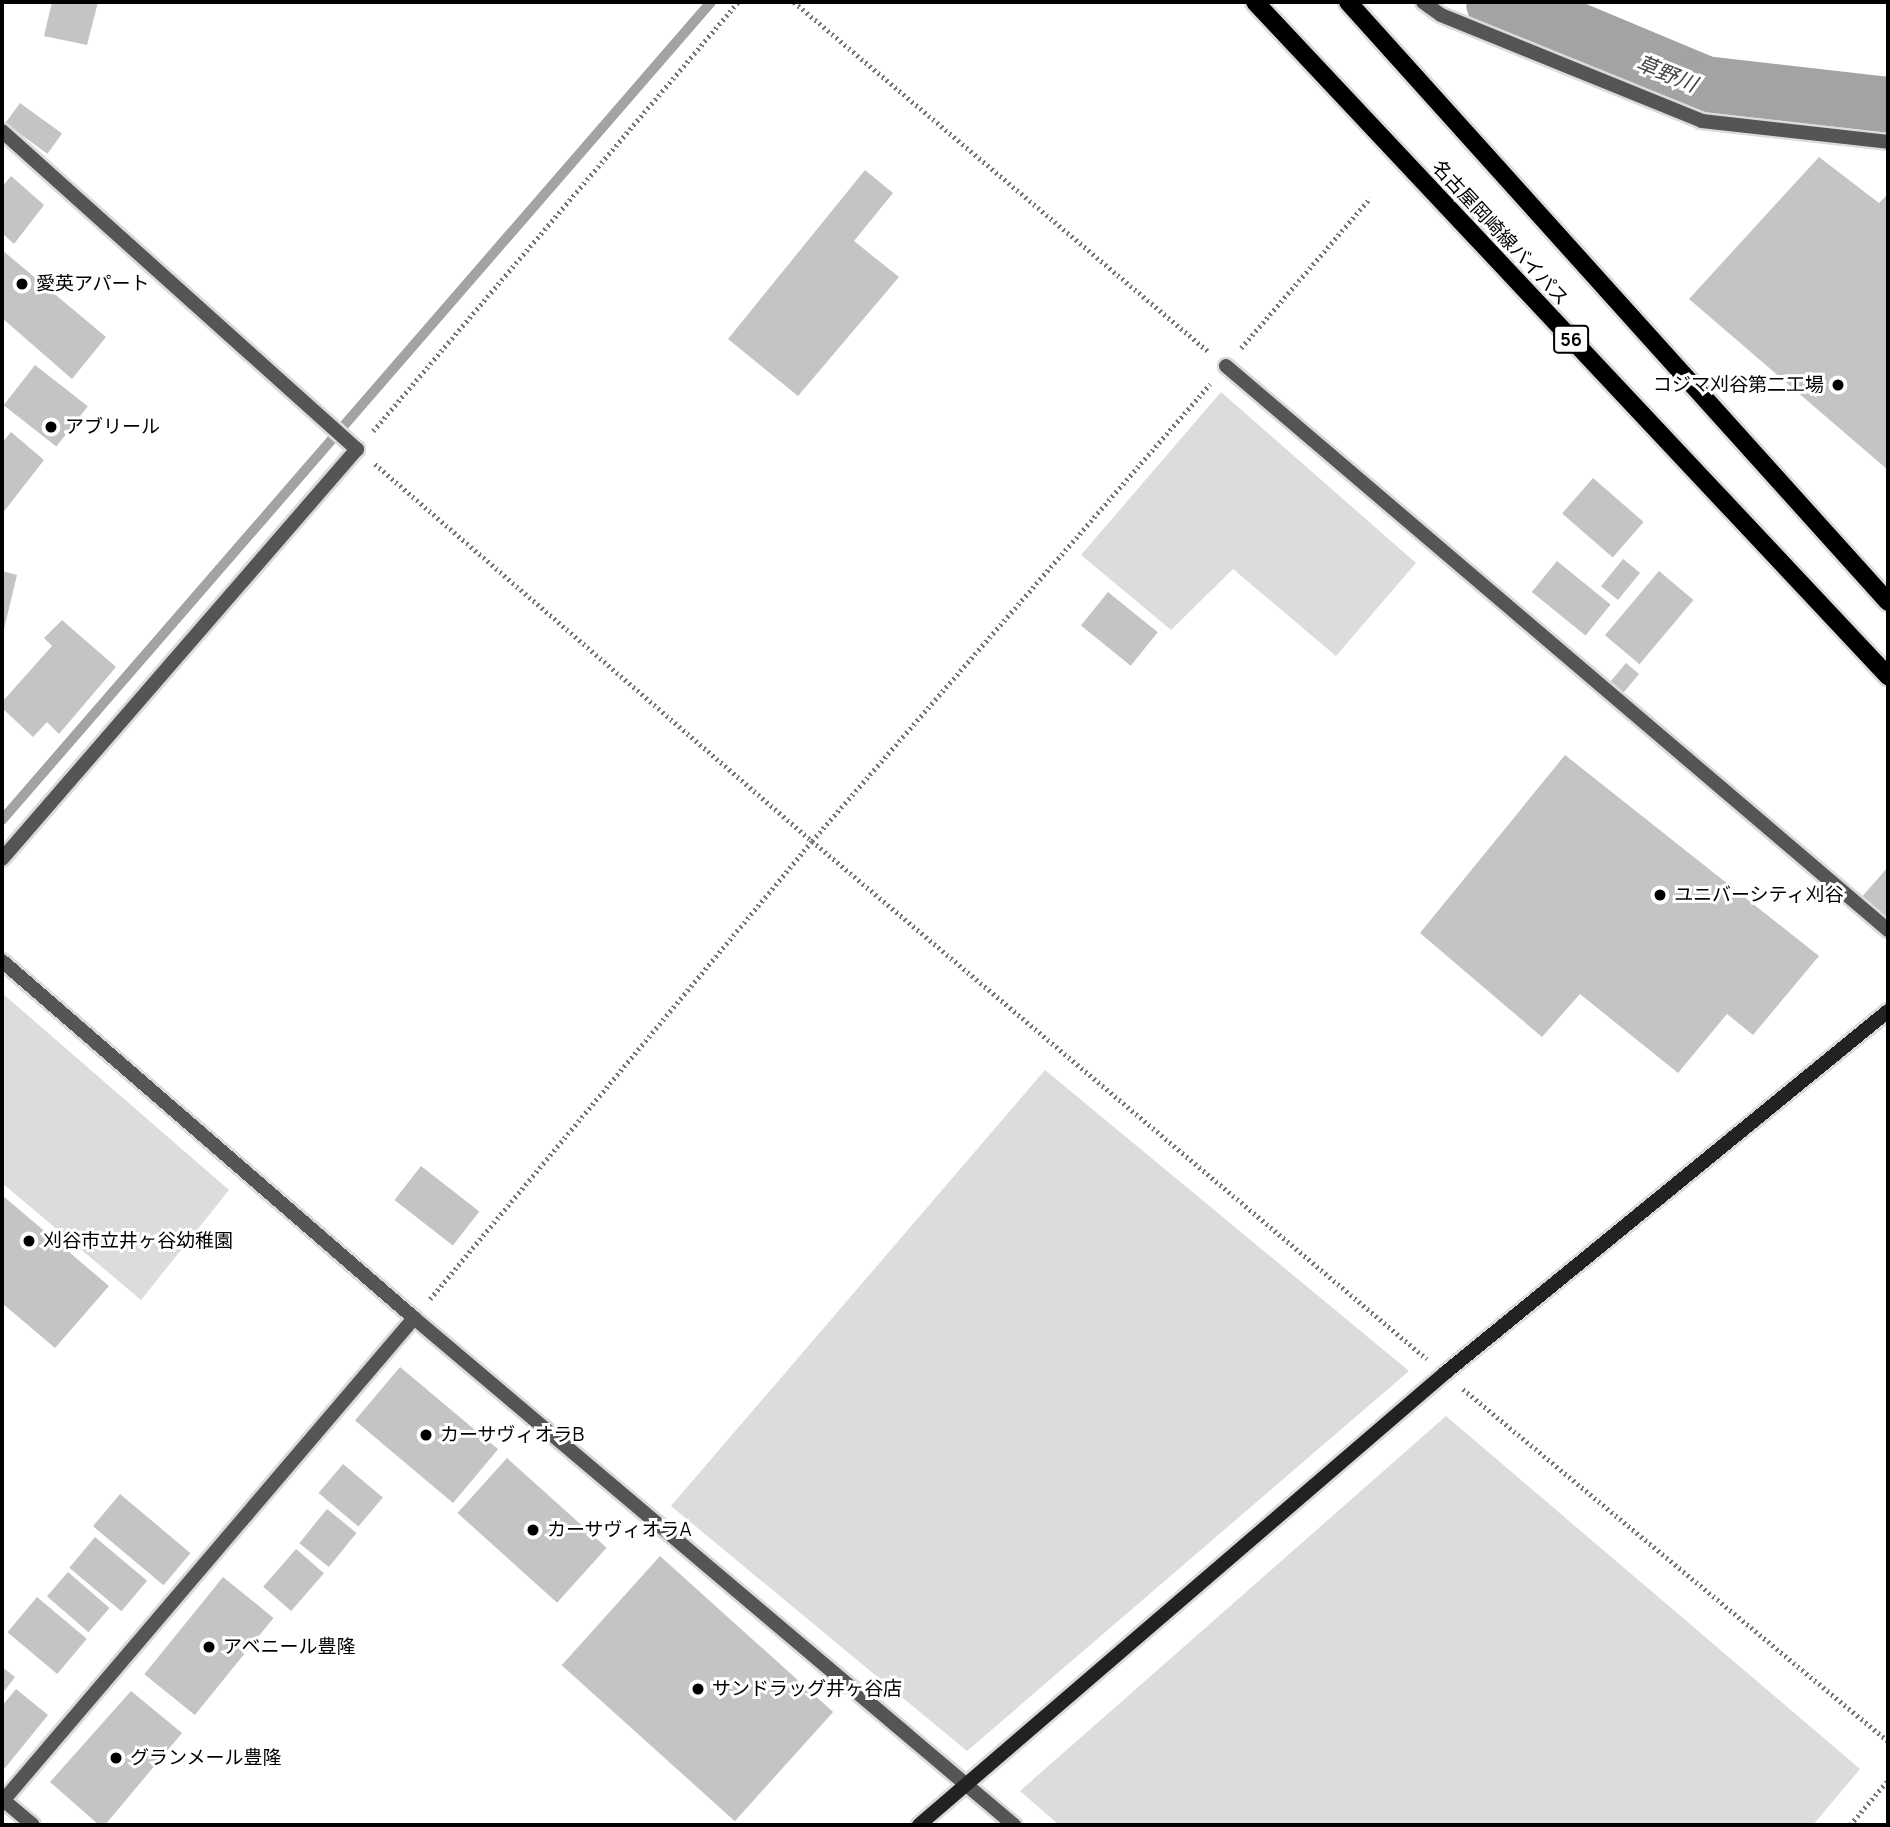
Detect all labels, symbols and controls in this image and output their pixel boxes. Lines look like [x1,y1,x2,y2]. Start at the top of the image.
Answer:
water label: 草野川 [1633,50,1701,96]
street label: 名古屋岡崎線バイパス [1427,156,1573,310]
place label: 愛英アパート [36,273,150,295]
marker: 愛英アパート [14,276,30,292]
road number: 56 [1552,324,1590,354]
place label: コジマ刈谷第二工場 [1653,374,1824,396]
marker: コジマ刈谷第二工場 [1830,377,1846,393]
place label: アブリール [65,416,160,438]
marker: アブリール [43,419,59,435]
place label: ユニバーシティ刈谷 [1674,884,1845,906]
marker: ユニバーシティ刈谷 [1652,887,1668,903]
place label: 刈谷市立井ヶ谷幼稚園 [43,1230,233,1252]
marker: 刈谷市立井ヶ谷幼稚園 [21,1233,37,1249]
place label: カーサヴィオラB [440,1424,585,1446]
marker: カーサヴィオラB [418,1427,434,1443]
place label: カーサヴィオラA [547,1519,692,1541]
marker: カーサヴィオラA [525,1522,541,1538]
place label: アベニール豊隆 [223,1636,356,1658]
marker: アベニール豊隆 [201,1639,217,1655]
place label: サンドラッグ井ヶ谷店 [712,1678,902,1700]
marker: サンドラッグ井ヶ谷店 [690,1681,706,1697]
place label: グランメール豊隆 [130,1747,282,1769]
marker: グランメール豊隆 [108,1750,124,1766]

